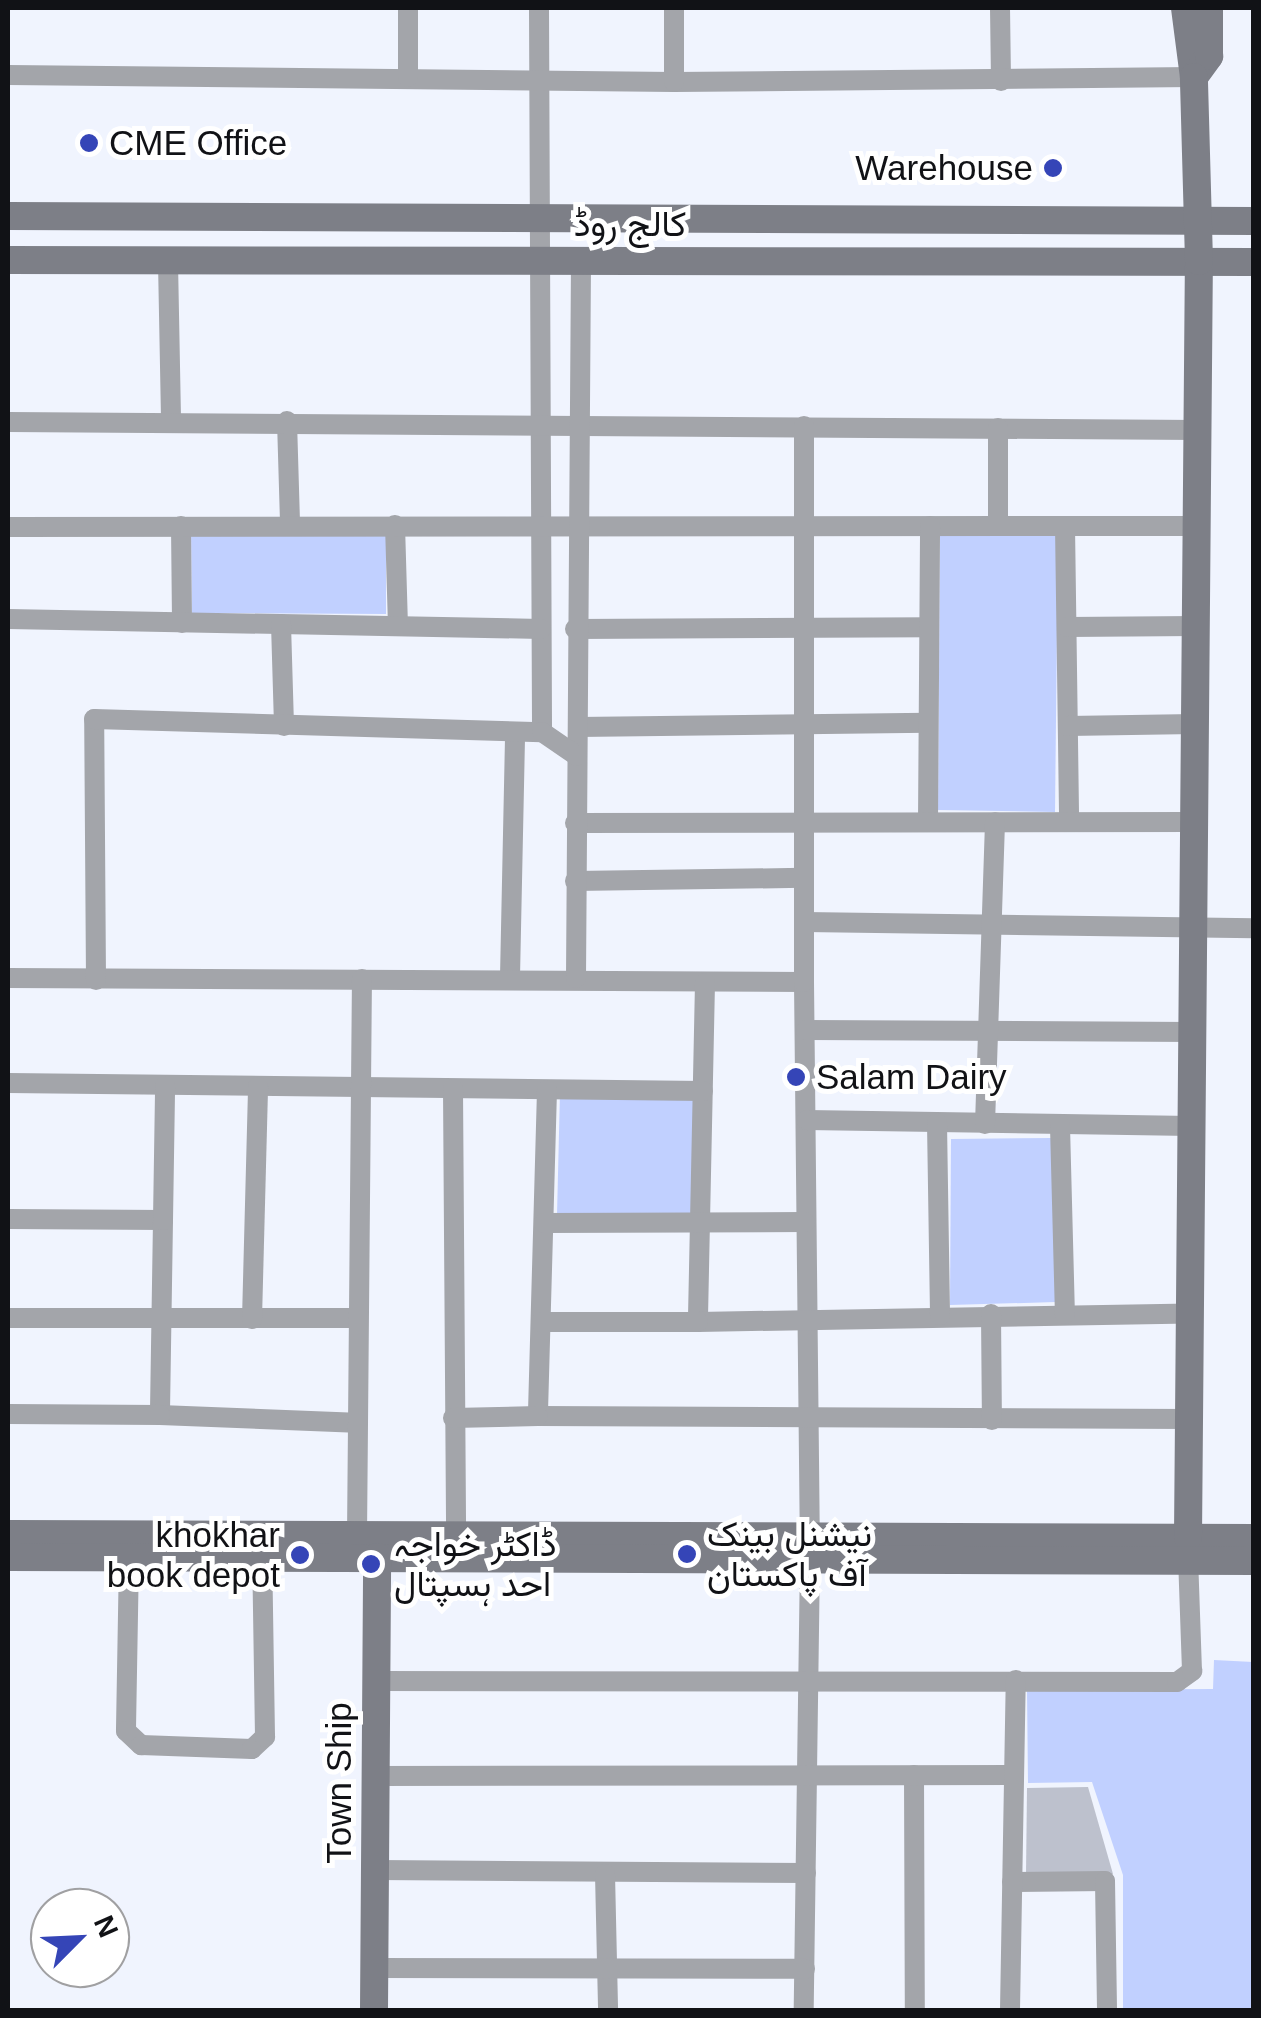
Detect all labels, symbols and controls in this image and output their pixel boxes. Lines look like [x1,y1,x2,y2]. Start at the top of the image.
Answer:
place label: CME Office [109,122,287,164]
marker: CME Office [78,132,100,154]
place label: Warehouse [855,147,1033,189]
marker: Warehouse [1042,157,1064,179]
street label: کالج روڈ [574,203,686,245]
place label: Salam Dairy [816,1056,1007,1098]
marker: Salam Dairy [785,1066,807,1088]
place label: نیشنل بینک آف پاکستان [707,1513,872,1595]
place label: khokhar book depot [107,1514,280,1596]
place label: ڈاکٹر خواجہ احد ہسپتال [394,1523,556,1605]
marker: نیشنل بینک آف پاکستان [676,1543,698,1565]
marker: khokhar book depot [289,1544,311,1566]
marker: ڈاکٹر خواجہ احد ہسپتال [358,1551,384,1577]
street label: Town Ship [318,1702,360,1864]
north arrow [30,1888,130,1988]
text: N [88,1911,124,1942]

